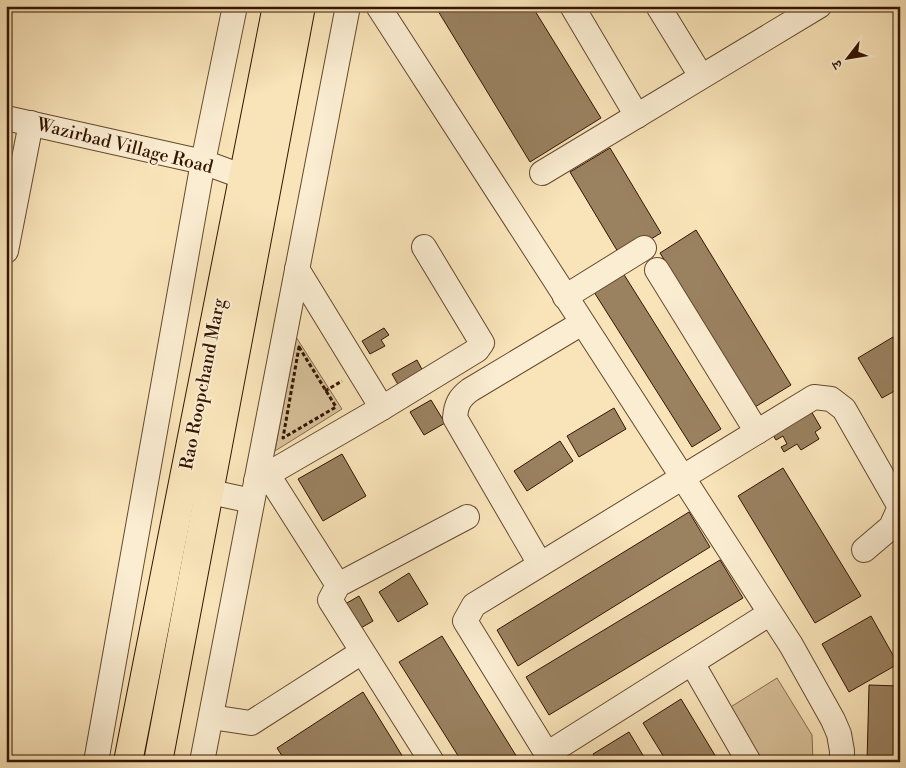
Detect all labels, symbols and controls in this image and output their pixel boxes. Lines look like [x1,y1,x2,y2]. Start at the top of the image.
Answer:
north arrow [824,32,874,82]
text: उ [828,56,848,73]
street label: Wazirbad Village Road [33,113,216,179]
street label: Rao Roopchand Marg [175,296,231,472]

